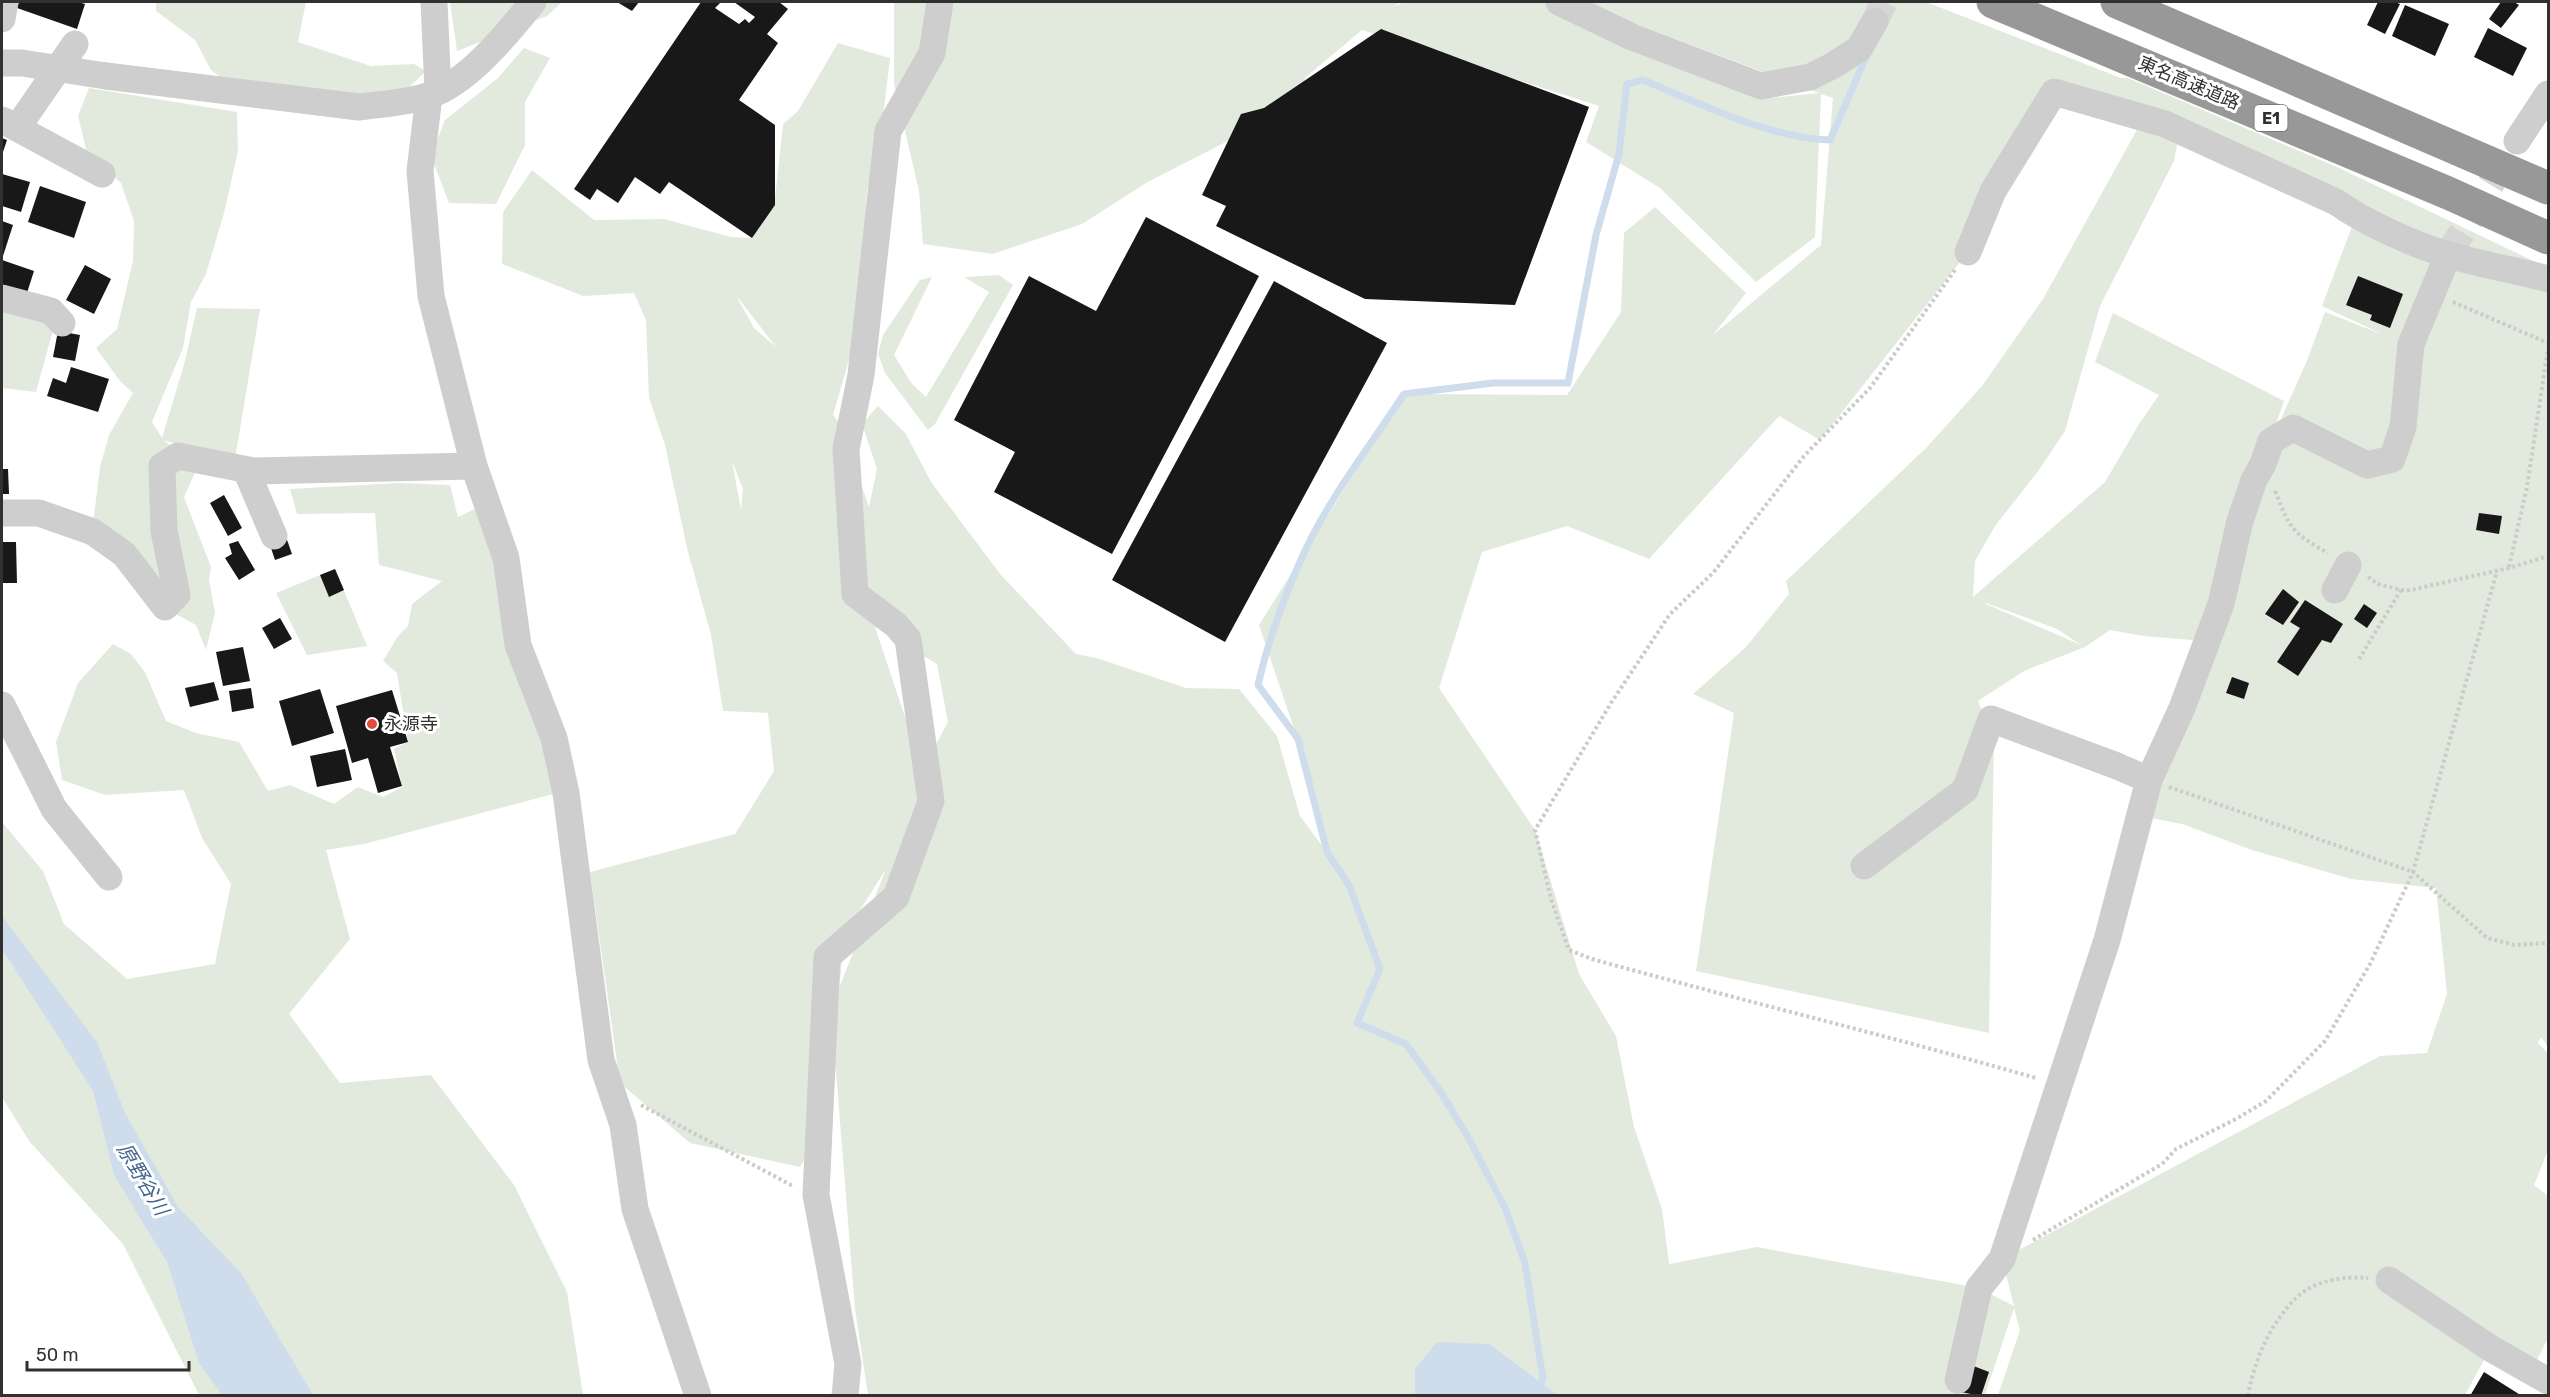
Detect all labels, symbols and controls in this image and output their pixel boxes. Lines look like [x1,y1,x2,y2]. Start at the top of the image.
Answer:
street label: 東名高速道路 [2135,52,2243,114]
road number: E1 [2254,105,2288,131]
place label: 永源寺 [384,713,438,735]
marker: 永源寺 [365,717,379,731]
water label: 原野谷川 [112,1139,175,1221]
scale bar [27,1334,189,1372]
text: 50 m [36,1344,79,1366]

